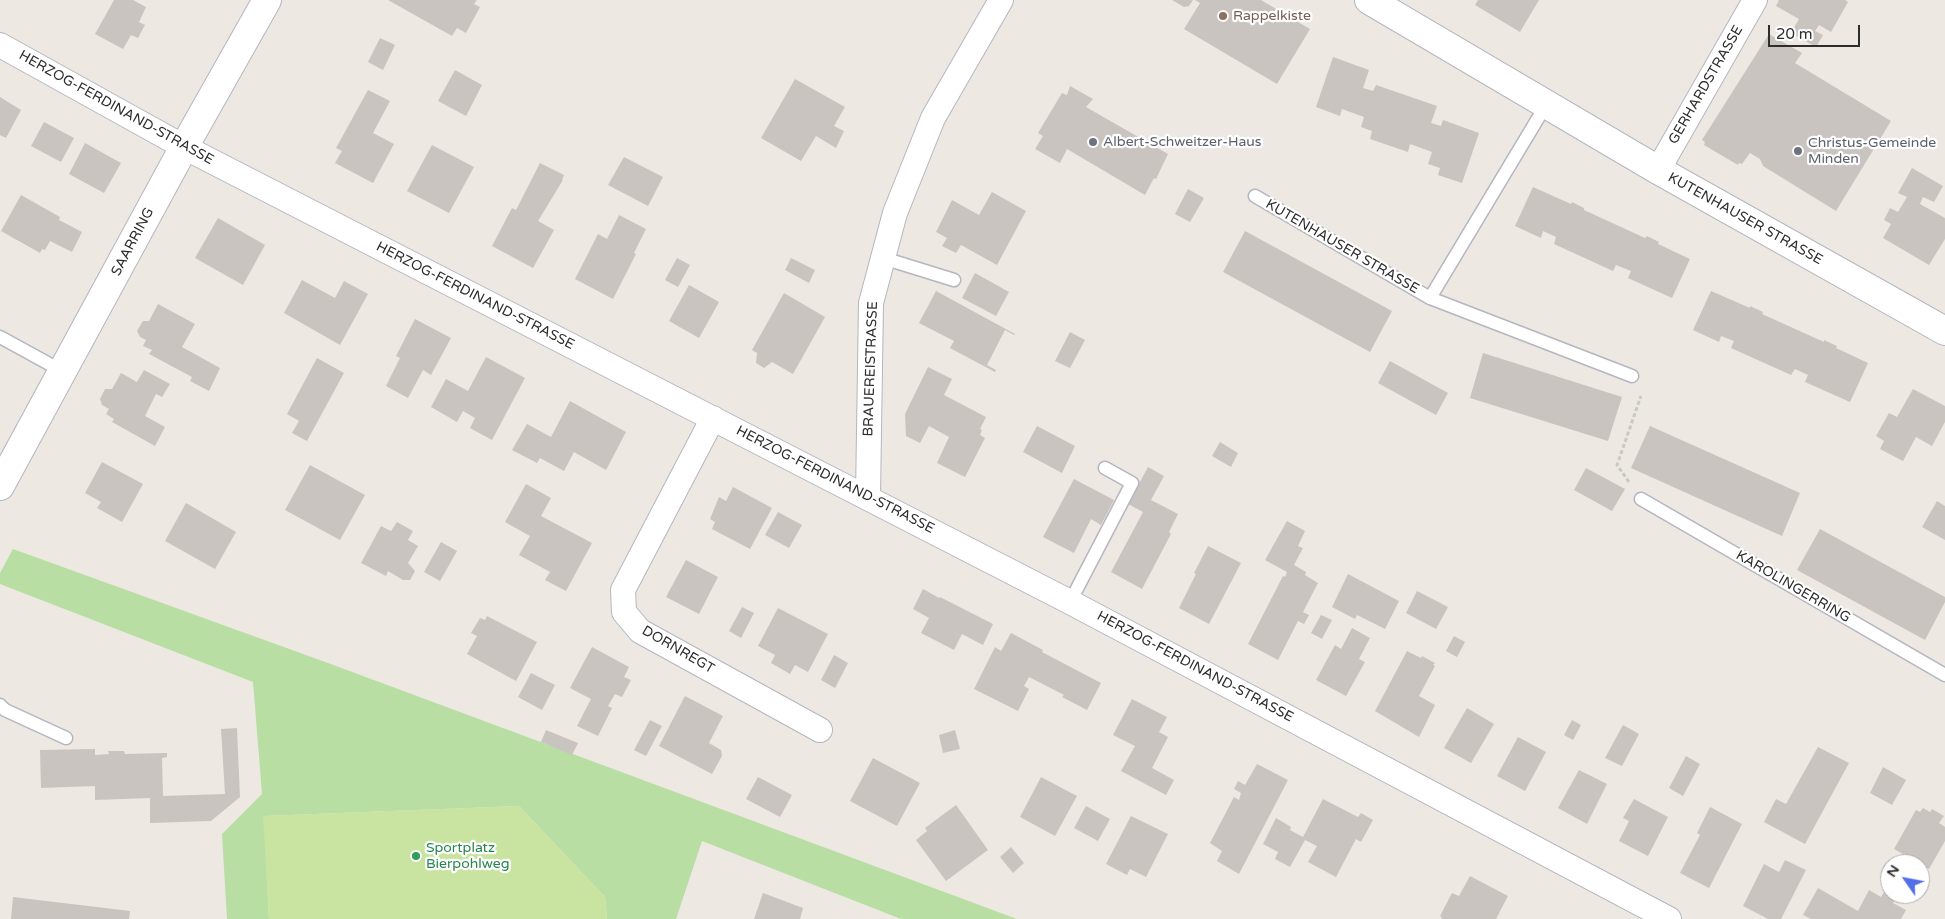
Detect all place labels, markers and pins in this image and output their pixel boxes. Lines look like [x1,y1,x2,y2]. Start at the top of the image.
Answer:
place label: Rappelkiste [1233,8,1311,24]
marker: Rappelkiste [1217,10,1229,22]
place label: Albert-Schweitzer-Haus [1103,134,1262,150]
place label: Christus-Gemeinde Minden [1808,135,1936,168]
marker: Albert-Schweitzer-Haus [1087,136,1099,148]
marker: Christus-Gemeinde Minden [1792,145,1804,157]
place label: Sportplatz Bierpohlweg [426,840,509,872]
marker: Sportplatz Bierpohlweg [410,850,422,862]

